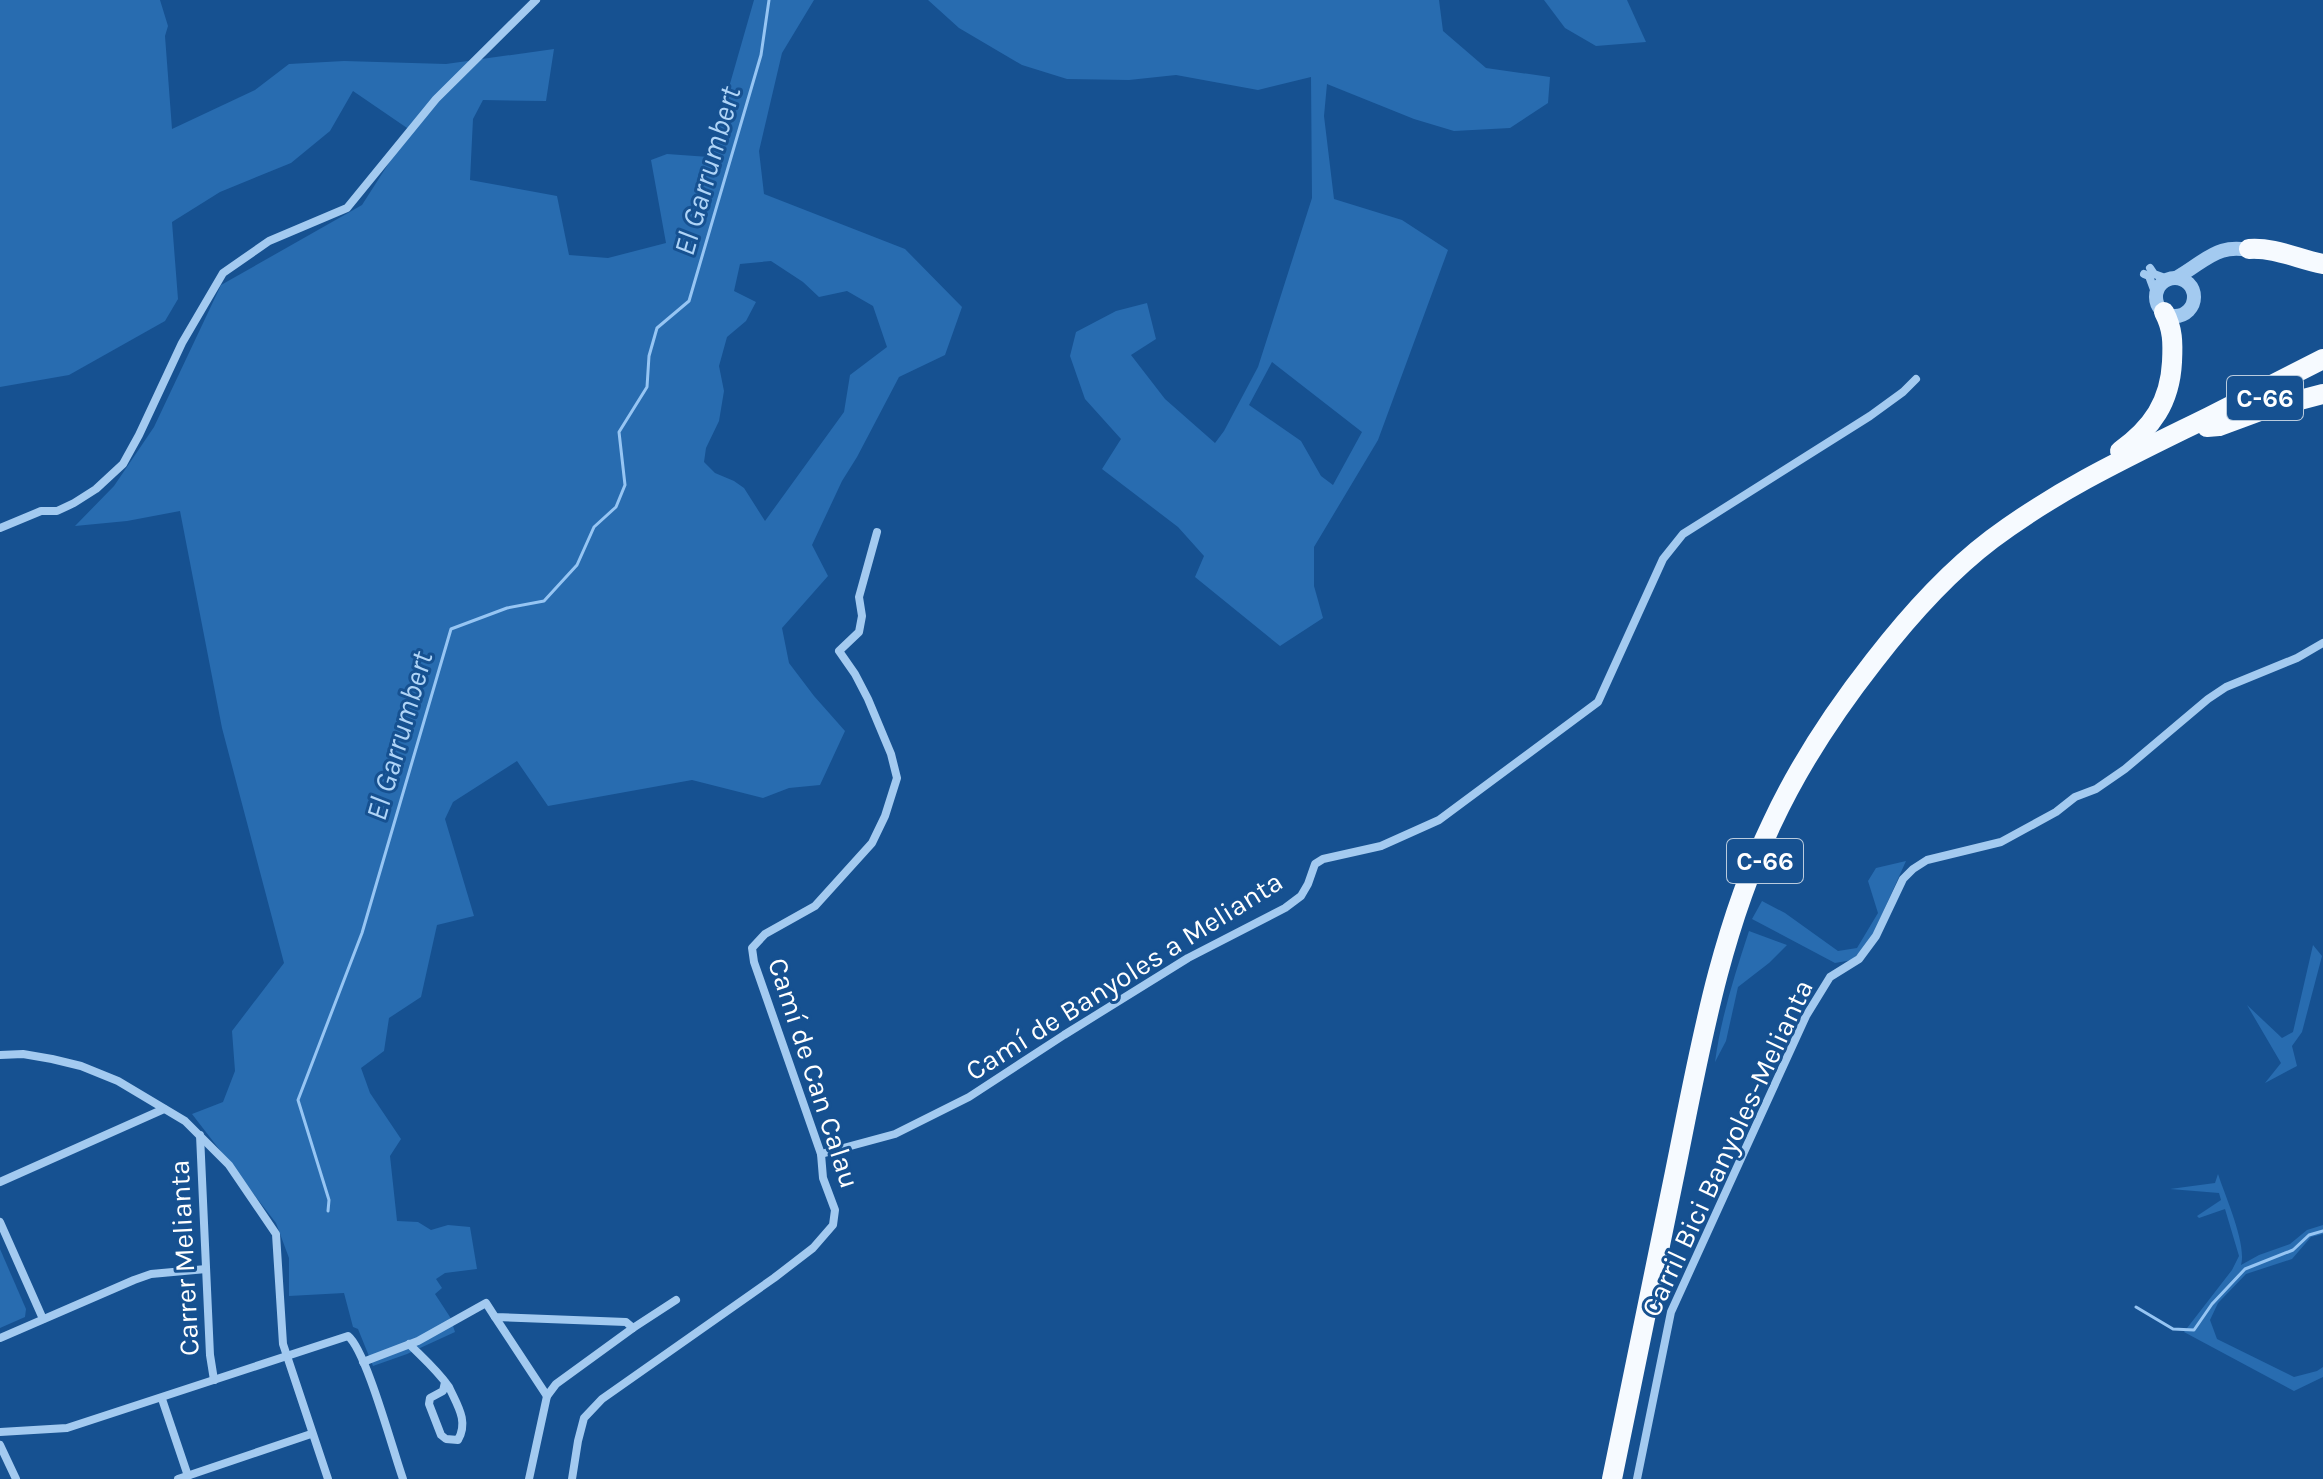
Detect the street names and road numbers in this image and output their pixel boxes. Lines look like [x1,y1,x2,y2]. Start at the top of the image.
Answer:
road number: C-66 [2227,376,2303,420]
road number: C-66 [1727,839,1803,883]
street label: Camí de Banyoles a Melianta [959,865,1289,1087]
street label: Camí de Can Calau [761,954,867,1192]
street label: Carril Bici Banyoles-Melianta [1634,974,1820,1322]
street label: Carrer Melianta [162,1159,206,1357]

